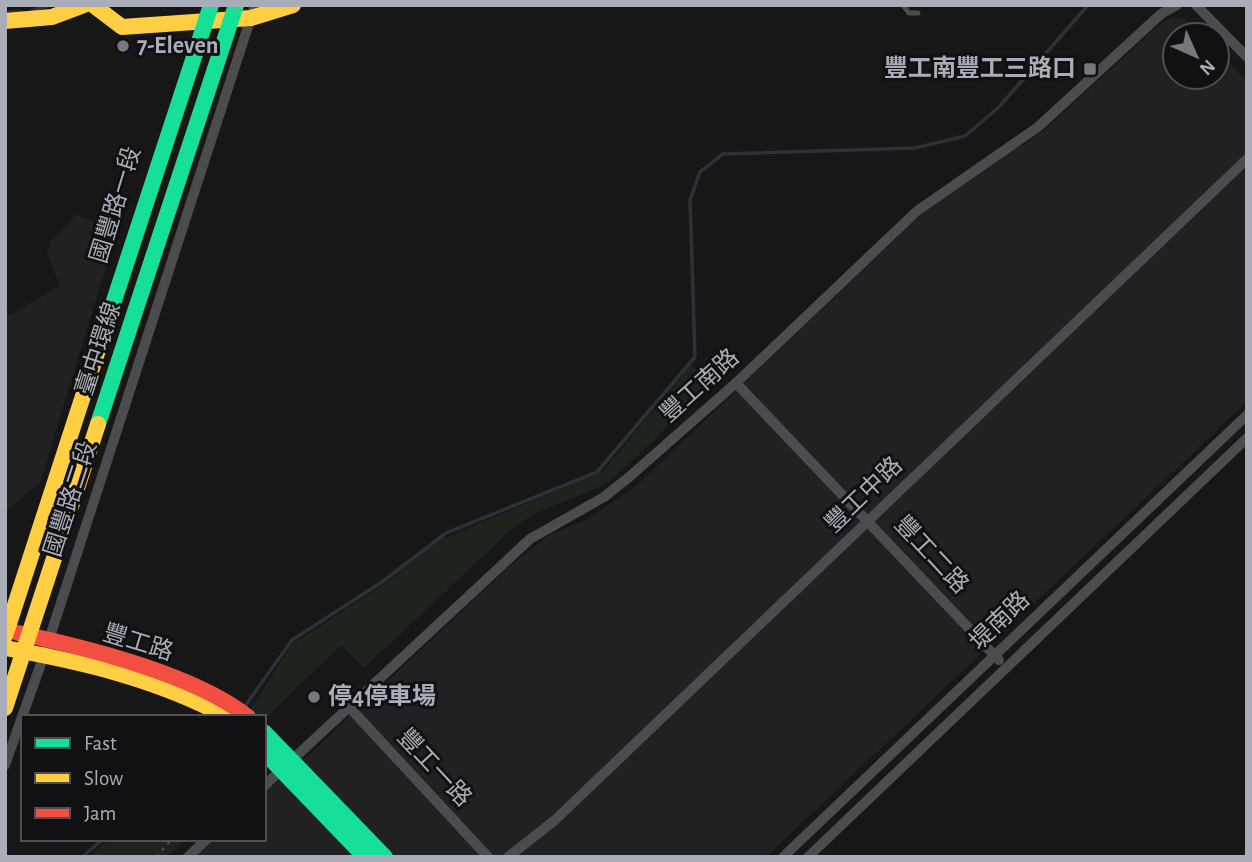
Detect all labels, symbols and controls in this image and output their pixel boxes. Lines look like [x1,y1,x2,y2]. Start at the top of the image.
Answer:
north arrow [1161,21,1231,91]
place label: 7-Eleven [137,34,218,58]
marker: 7-Eleven [115,38,131,54]
place label: 豐工南豐工三路口 [884,55,1076,81]
text: N [1196,56,1218,78]
marker: 豐工南豐工三路口 [1082,61,1098,77]
street label: 國豐路一段 [85,144,145,266]
street label: 臺中環線 [71,299,125,398]
street label: 豐工南路 [655,343,744,427]
street label: 國豐路二段 [39,438,101,560]
street label: 豐工中路 [820,452,907,537]
street label: 豐工二路 [889,510,974,598]
street label: 堤南路 [964,586,1034,655]
street label: 豐工路 [100,619,177,665]
place label: 停4停車場 [328,683,436,709]
marker: 停4停車場 [306,689,322,705]
legend [21,715,266,841]
street label: 豐工一路 [392,723,477,811]
text: Fast [84,733,117,754]
text: Slow [84,768,123,789]
text: Jam [84,803,116,824]

